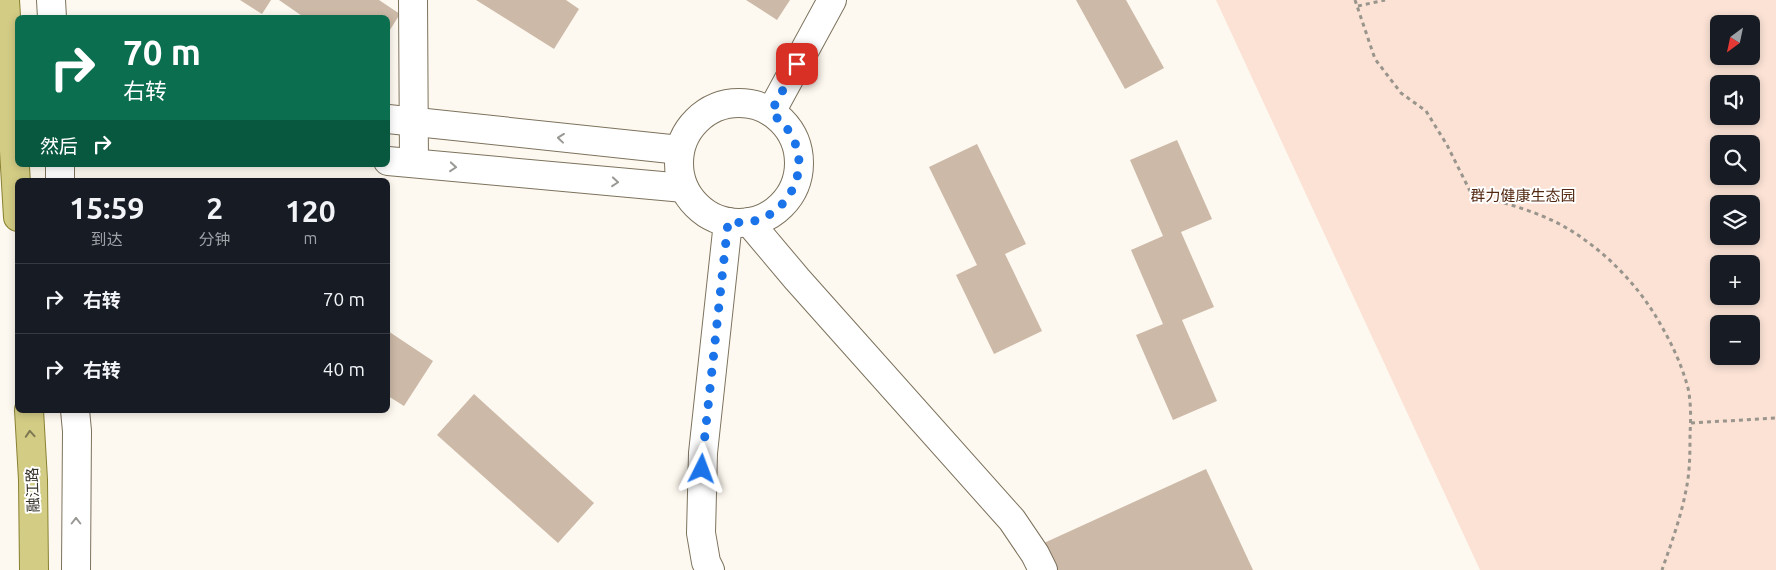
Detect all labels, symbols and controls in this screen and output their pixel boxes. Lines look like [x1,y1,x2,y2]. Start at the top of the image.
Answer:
north arrow [1710,15,1760,65]
map controls [1710,15,1760,365]
text: 70 m [123,32,201,72]
icon: right [40,35,105,100]
pin [776,43,818,85]
icon: arrive [783,50,811,78]
button: sound [1710,75,1760,125]
text: 右转 [123,78,167,103]
icon: right [88,130,116,158]
one-way arrow [557,132,565,143]
text: 然后 [40,135,78,157]
button: search [1710,135,1760,185]
one-way arrow [450,161,458,172]
one-way arrow [612,176,620,187]
park label: 群力健康生态园 [1470,187,1576,204]
text: 15:59 [69,191,144,225]
text: 2 [206,191,223,225]
text: 120 [285,194,336,228]
button: layers [1710,195,1760,245]
text: m [303,229,317,247]
text: 到达 [91,230,123,248]
text: 分钟 [199,230,231,248]
button: + [1710,255,1760,305]
icon: right [40,285,68,313]
text: 70 m [323,288,365,310]
text: 右转 [83,289,121,311]
button: − [1710,315,1760,365]
icon: right [40,355,68,383]
text: 40 m [323,358,365,380]
text: 右转 [83,359,121,381]
one-way arrow [25,430,36,438]
position arrow [675,442,727,494]
street label: 融江路 [23,467,42,513]
one-way arrow [71,517,81,525]

